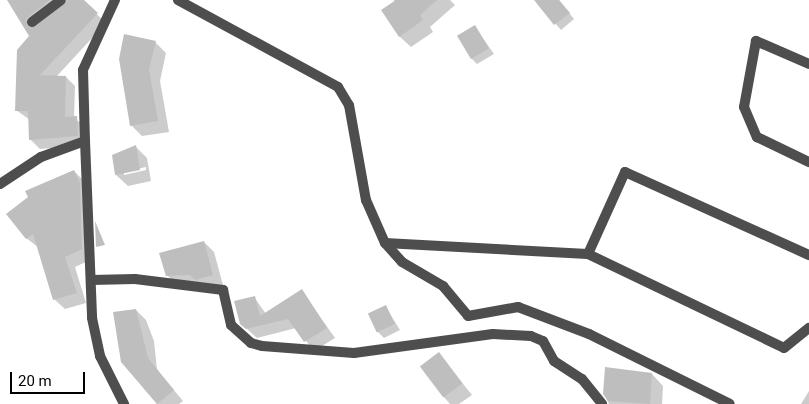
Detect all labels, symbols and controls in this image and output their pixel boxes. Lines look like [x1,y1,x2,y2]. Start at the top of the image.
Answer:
scale bar [12,362,88,394]
text: 20 m [18,372,52,390]

